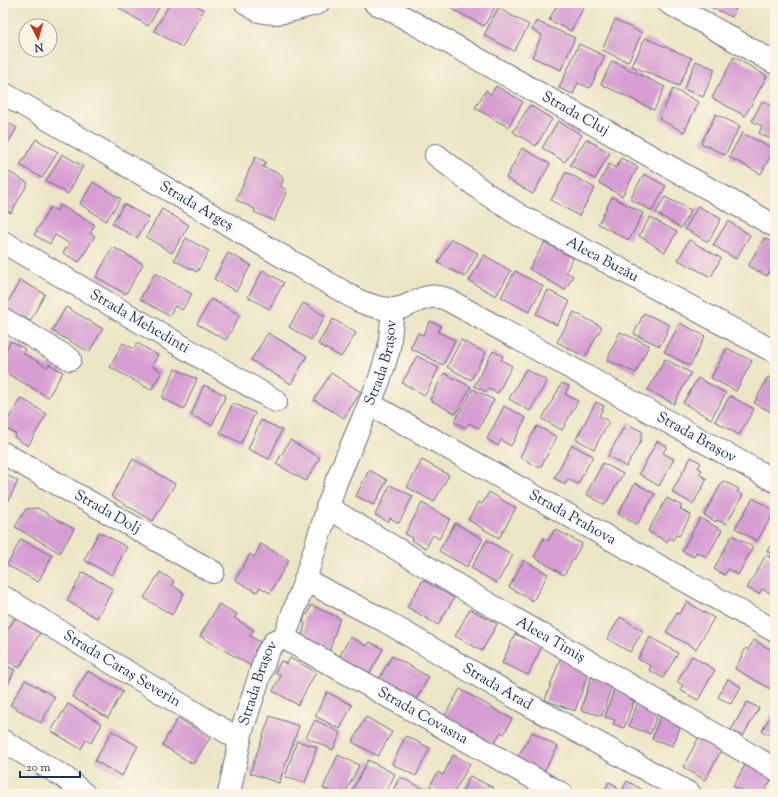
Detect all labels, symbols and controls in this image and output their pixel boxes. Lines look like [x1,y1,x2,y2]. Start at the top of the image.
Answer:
north arrow [18,18,58,58]
text: N [34,38,45,55]
street label: Strada Cluj [538,86,613,141]
street label: Strada Argeș [155,176,238,236]
street label: Aleea Buzău [562,232,643,288]
street label: Strada Mehedinti [86,284,193,359]
street label: Strada Brașov [359,319,402,409]
street label: Strada Brașov [653,407,740,468]
street label: Strada Dolj [70,485,144,539]
street label: Strada Prahova [525,485,620,550]
street label: Aleea Timiș [512,611,589,668]
street label: Strada Caraș Severin [59,625,185,713]
street label: Strada Brașov [234,636,283,728]
street label: Strada Arad [458,658,537,715]
street label: Strada Covasna [373,682,472,750]
scale bar [20,753,80,779]
text: 20 m [26,759,51,777]

